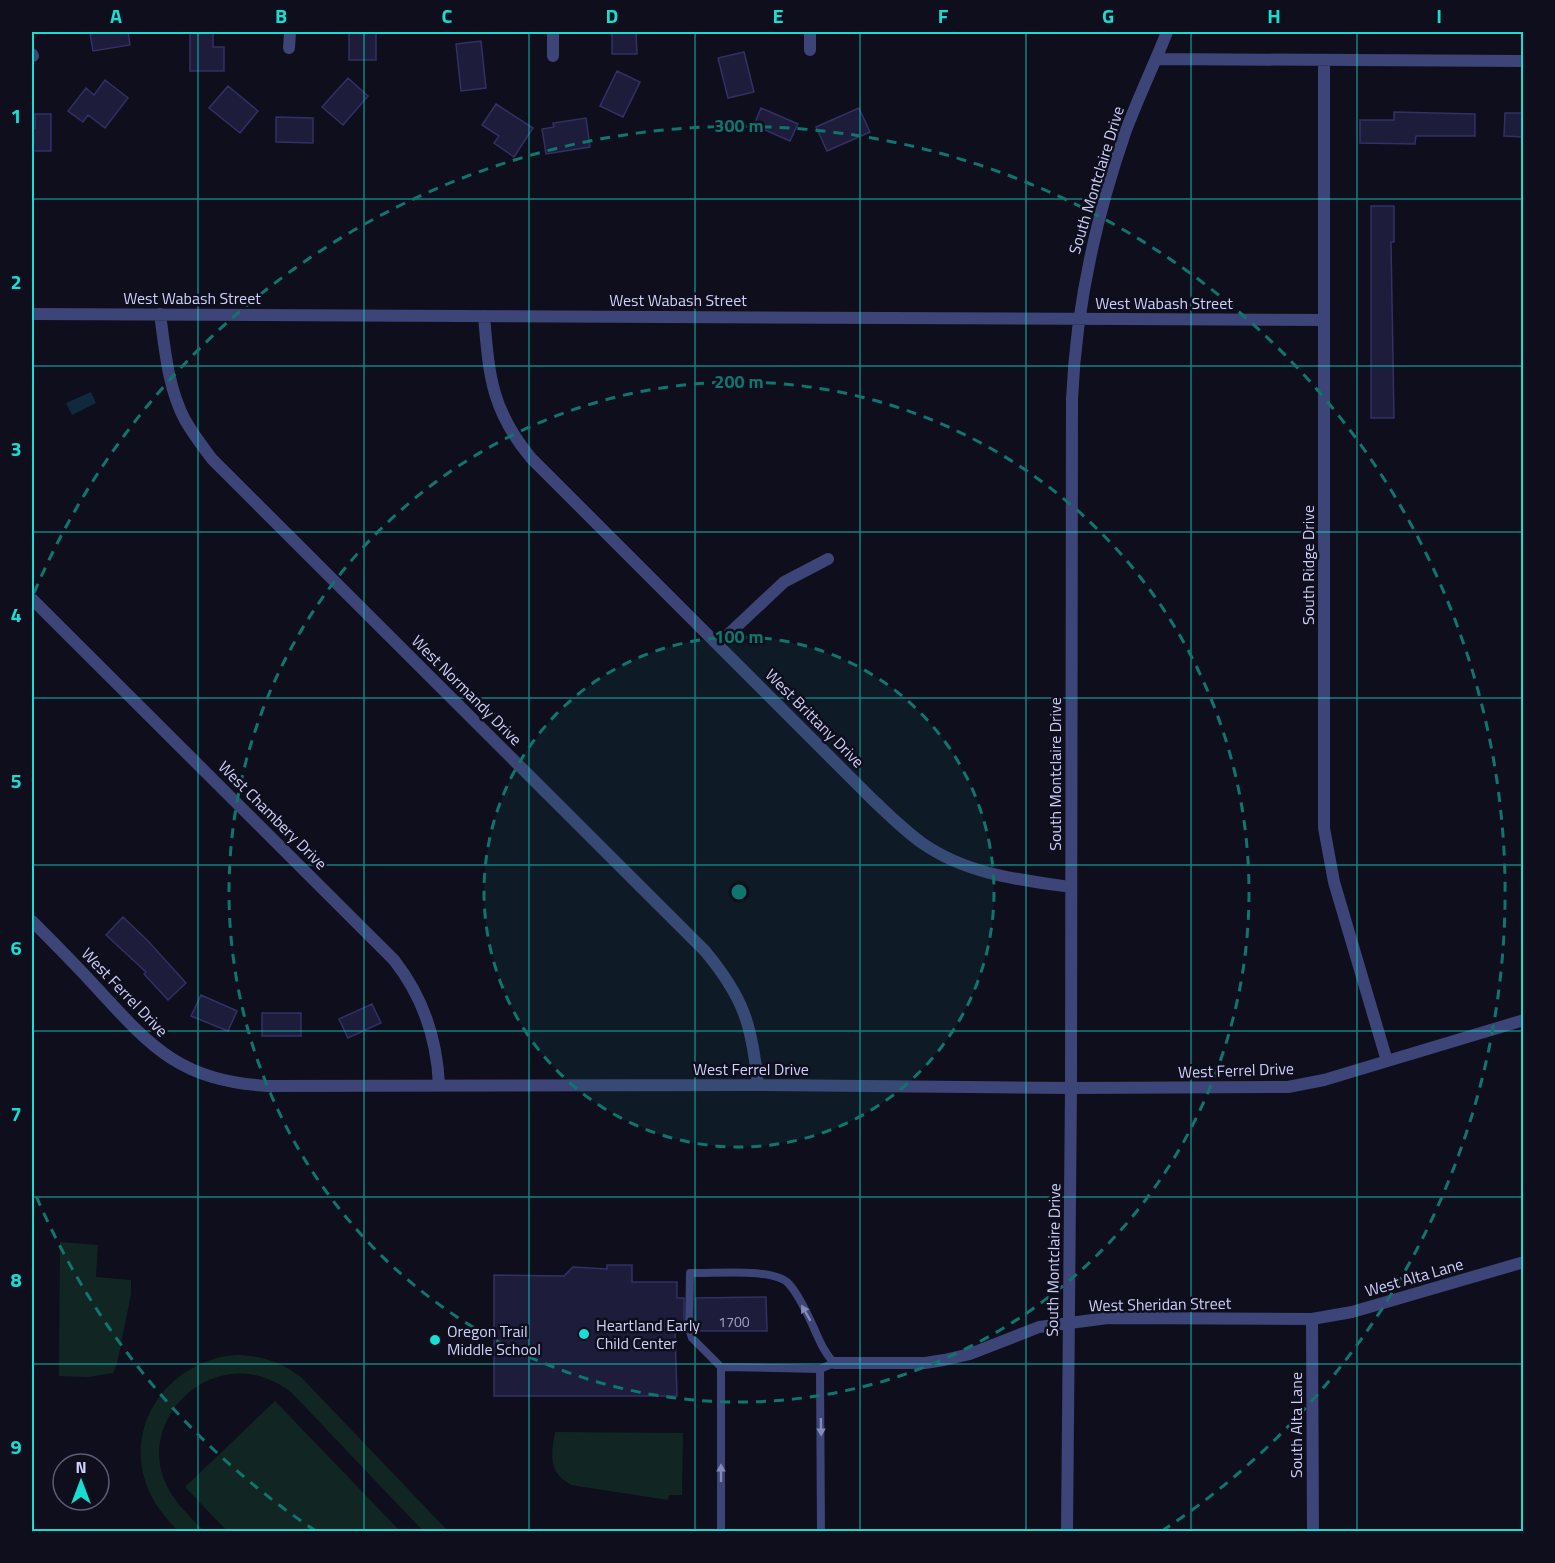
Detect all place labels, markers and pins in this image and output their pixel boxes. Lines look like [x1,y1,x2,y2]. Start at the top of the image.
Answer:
centre of rings [729,882,749,902]
place label: Heartland Early Child Center [596,1313,700,1355]
place label: Oregon Trail Middle School [447,1319,541,1361]
marker: Heartland Early Child Center [577,1327,591,1341]
marker: Oregon Trail Middle School [428,1333,442,1347]

